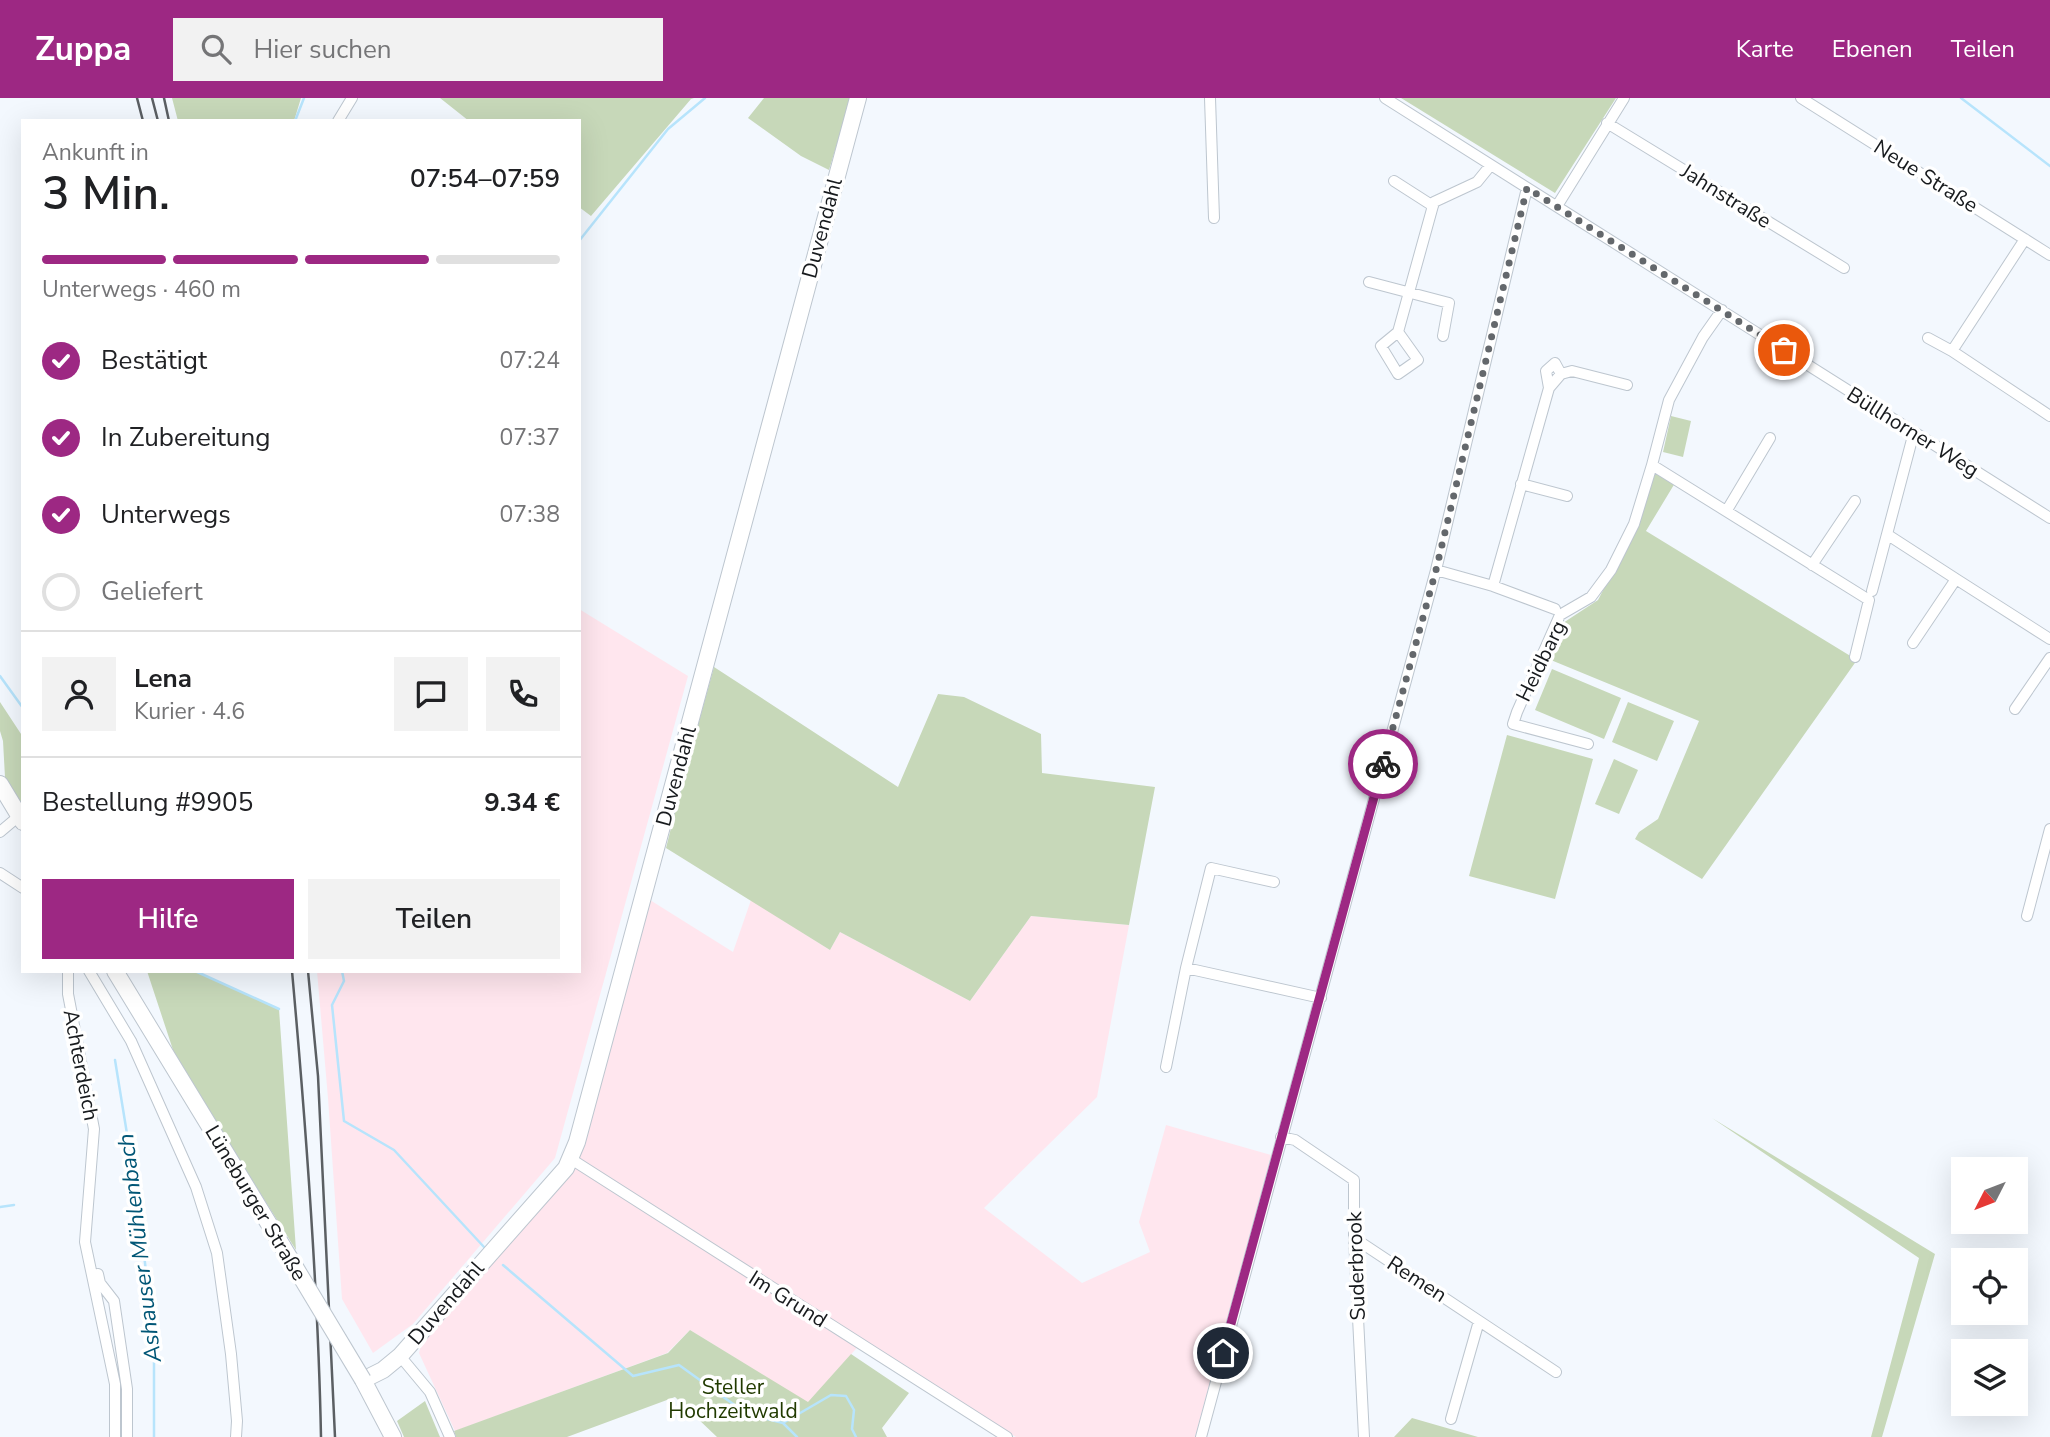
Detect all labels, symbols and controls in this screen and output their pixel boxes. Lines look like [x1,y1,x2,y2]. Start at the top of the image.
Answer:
search box [173,18,663,81]
text: Zuppa [35,27,131,72]
icon: search [197,30,235,68]
text: Hier suchen [253,32,392,67]
text: Karte [1736,33,1794,65]
text: Ebenen [1832,33,1913,65]
text: Teilen [1951,33,2015,65]
street label: Neue Straße [1869,133,1983,219]
text: Ankunft in [42,137,149,168]
street label: Jahnstraße [1675,157,1777,235]
text: 07:54–07:59 [410,161,560,196]
text: 3 Min. [42,162,170,225]
street label: Duvendahl [795,174,849,281]
text: Unterwegs · 460 m [42,274,241,305]
pin [1754,320,1814,380]
icon: bag [1765,331,1803,369]
icon: check [42,342,80,380]
text: Bestätigt [101,343,207,378]
text: 07:24 [500,345,560,376]
street label: Büllhorner Weg [1842,380,1984,484]
icon: check [42,419,80,457]
text: In Zubereitung [101,420,270,455]
text: 07:37 [500,422,560,453]
icon: check [42,496,80,534]
text: Unterwegs [101,497,231,532]
text: 07:38 [500,499,560,530]
text: Geliefert [101,574,202,609]
street label: Heidbarg [1509,616,1573,706]
button: person [42,657,116,731]
button: chat [394,657,468,731]
button: phone [486,657,560,731]
text: Lena [134,661,192,696]
text: Kurier · 4.6 [134,696,245,727]
street label: Duvendahl [649,722,703,829]
courier [1348,729,1418,799]
icon: bike [1364,745,1402,783]
text: Bestellung #9905 [42,785,253,820]
text: 9.34 € [484,785,560,820]
button: Hilfe [42,879,294,959]
button: Teilen [308,879,560,959]
street label: Achterdeich [57,1007,105,1123]
street label: Lüneburger Straße [198,1120,314,1286]
water label: Ashauser Mühlenbach [110,1132,169,1365]
north arrow [1951,1157,2028,1234]
map controls [1951,1157,2028,1416]
street label: Suderbrook [1340,1210,1372,1321]
button: locate [1951,1248,2028,1325]
street label: Remen [1382,1249,1452,1309]
street label: Duvendahl [402,1254,491,1351]
street label: Im Grund [743,1264,833,1334]
pin [1193,1323,1253,1383]
icon: home [1204,1334,1242,1372]
button: layers [1951,1339,2028,1416]
park label: Steller Hochzeitwald [668,1373,798,1425]

